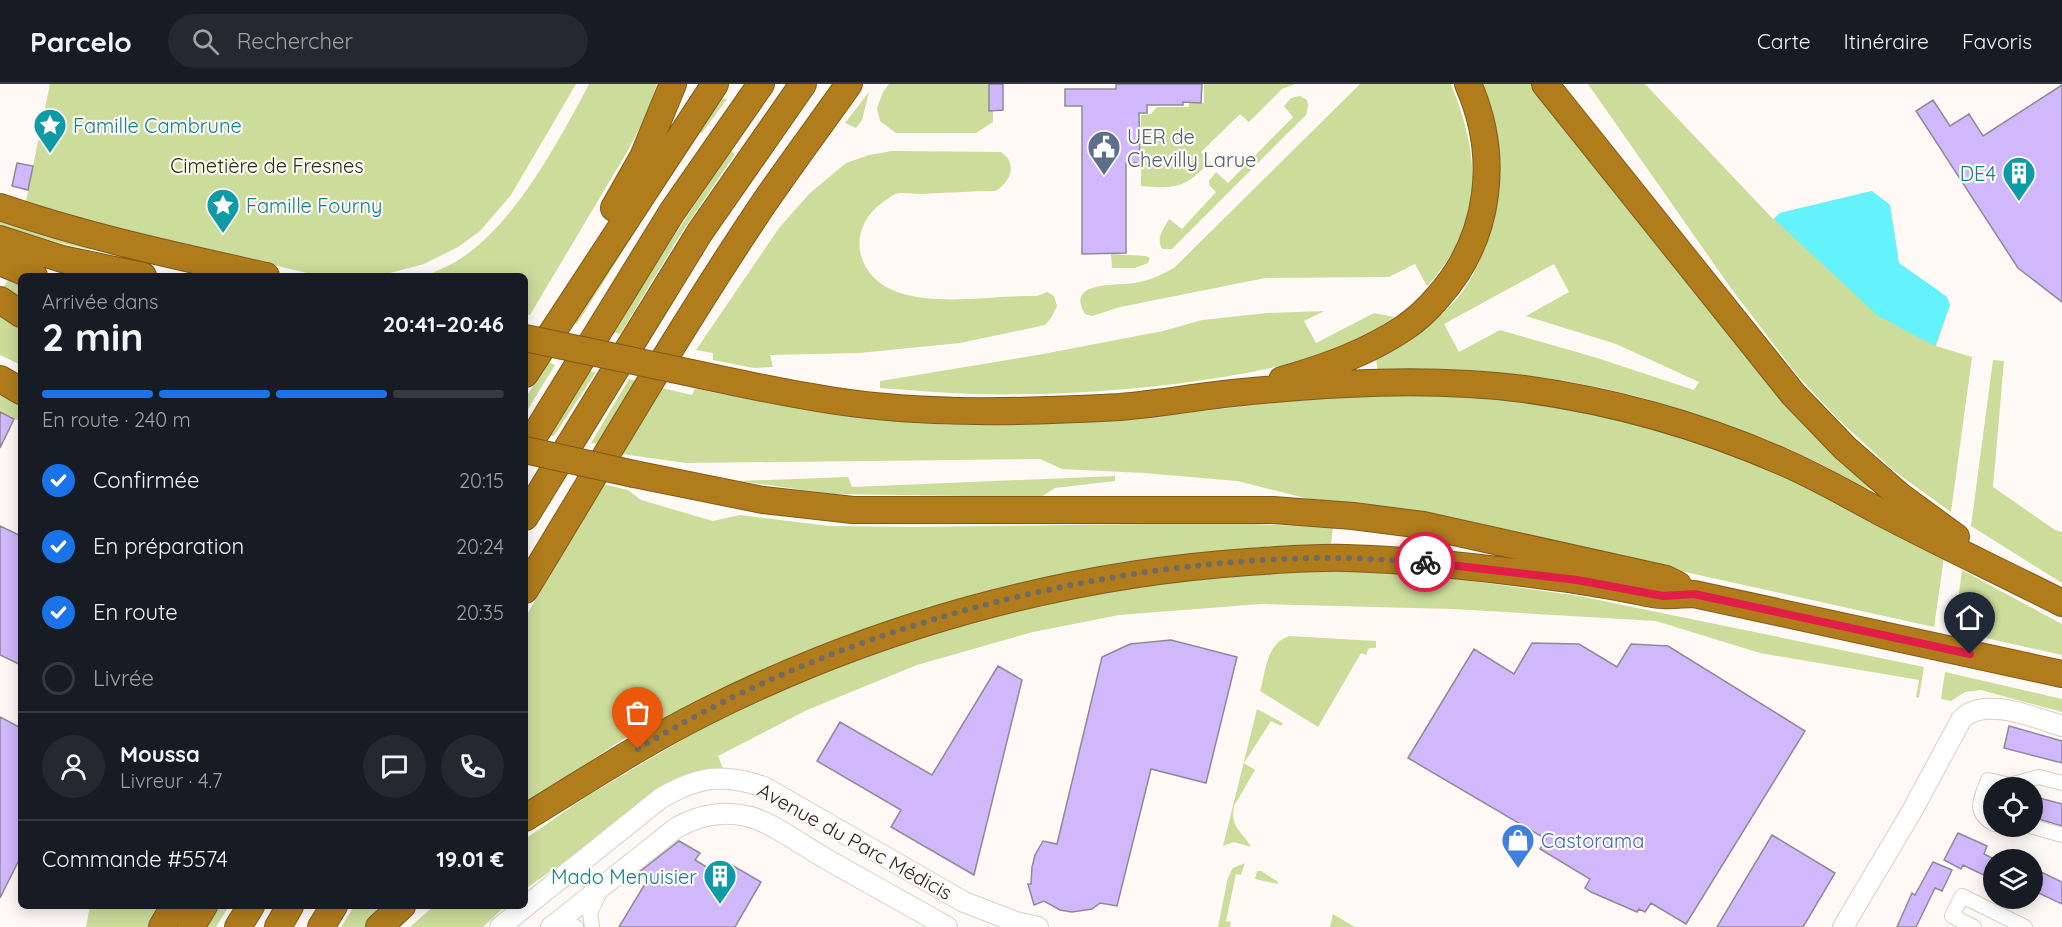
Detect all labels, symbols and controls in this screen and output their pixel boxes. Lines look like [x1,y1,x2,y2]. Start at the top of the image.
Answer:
search box [168,14,588,68]
text: Parcelo [30,24,132,59]
icon: search [189,25,222,58]
text: Rechercher [237,27,353,55]
text: Carte [1757,28,1811,54]
text: Itinéraire [1844,28,1929,54]
text: Favoris [1962,28,2032,54]
place icon: Famille Cambrune [32,107,68,154]
place label: Famille Cambrune [73,113,242,138]
place label: UER de Chevilly Larue [1127,124,1256,172]
public building icon: UER de Chevilly Larue [1086,129,1122,176]
park label: Cimetière de Fresnes [170,153,364,178]
building icon: DE4 [2001,155,2037,202]
place label: DE4 [1960,161,1996,186]
place icon: Famille Fourny [205,187,241,234]
place label: Famille Fourny [246,193,382,218]
text: Arrivée dans [42,289,158,314]
text: 20:41–20:46 [383,310,504,338]
text: 2 min [42,312,144,361]
text: En route · 240 m [42,407,191,432]
icon: check [42,464,75,497]
text: Confirmée [93,466,199,494]
text: 20:15 [459,468,504,493]
icon: check [42,530,75,563]
text: En préparation [93,532,244,560]
courier [1395,532,1455,592]
text: 20:24 [456,534,504,559]
icon: bike [1409,546,1442,579]
pin [1944,592,1995,654]
icon: check [42,596,75,629]
text: En route [93,598,178,626]
text: 20:35 [456,600,504,625]
icon: home [1953,601,1986,634]
text: Livrée [93,664,154,692]
pin [612,687,663,749]
icon: bag [621,696,654,729]
button: person [42,735,105,798]
button: chat [363,735,426,798]
button: phone [441,735,504,798]
text: Moussa [120,740,200,768]
text: Livreur · 4.7 [120,768,222,793]
street label: Avenue du Parc Médicis [753,777,957,905]
map controls [1983,777,2043,909]
button: locate [1983,777,2043,837]
shop icon: Castorama [1500,822,1536,869]
place label: Castorama [1541,828,1644,853]
text: Commande #5574 [42,845,228,873]
text: 19.01 € [436,845,504,873]
button: layers [1983,849,2043,909]
building icon: Mado Menuisier [702,858,738,905]
place label: Mado Menuisier [551,864,697,889]

